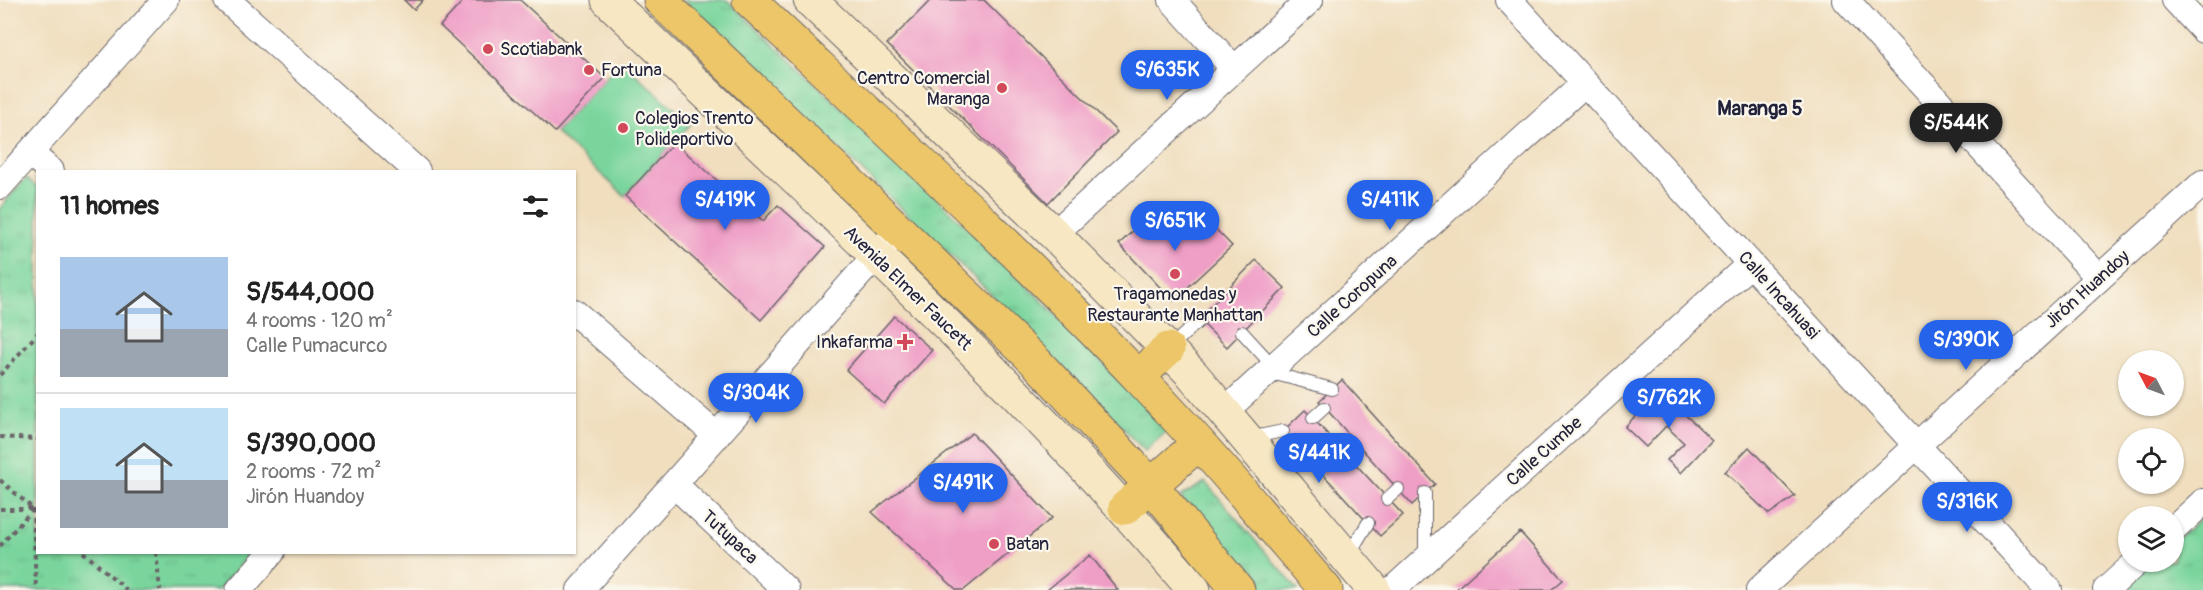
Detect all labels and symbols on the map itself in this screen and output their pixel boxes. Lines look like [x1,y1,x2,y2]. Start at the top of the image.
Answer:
place label: Scotiabank [500,38,583,61]
marker: Scotiabank [481,42,495,56]
pin: S/635K [1118,50,1216,101]
place label: Fortuna [601,59,662,82]
marker: Fortuna [582,63,596,77]
place label: Centro Comercial Maranga [857,67,990,111]
marker: Centro Comercial Maranga [995,81,1009,95]
district label: Maranga 5 [1717,96,1803,121]
pin: S/544K [1907,103,2005,154]
place label: Colegios Trento Polideportivo [635,107,754,151]
marker: Colegios Trento Polideportivo [616,121,630,135]
pin: S/419K [676,180,774,231]
pin: S/411K [1341,180,1439,231]
pin: S/651K [1126,201,1224,252]
street label: Avenida Elmer Faucett [839,221,977,356]
street label: Jirón Huandoy [2040,245,2135,334]
street label: Calle Incahuasi [1733,246,1824,344]
street label: Calle Coropuna [1302,250,1402,343]
marker: Tragamonedas y Restaurante Manhattan [1168,267,1182,281]
place label: Tragamonedas y Restaurante Manhattan [1087,283,1263,327]
pin: S/390K [1917,320,2015,371]
place label: Inkafarma [816,331,893,354]
marker: Inkafarma [898,335,912,349]
north arrow [2118,350,2184,416]
pin: S/304K [707,373,805,424]
pin: S/762K [1620,378,1718,429]
street label: Calle Cumbe [1502,411,1587,491]
pin: S/441K [1270,433,1368,484]
pin: S/491K [914,463,1012,514]
pin: S/316K [1918,482,2016,533]
street label: Tutupaca [697,505,763,569]
place label: Batan [1006,533,1049,556]
marker: Batan [987,537,1001,551]

